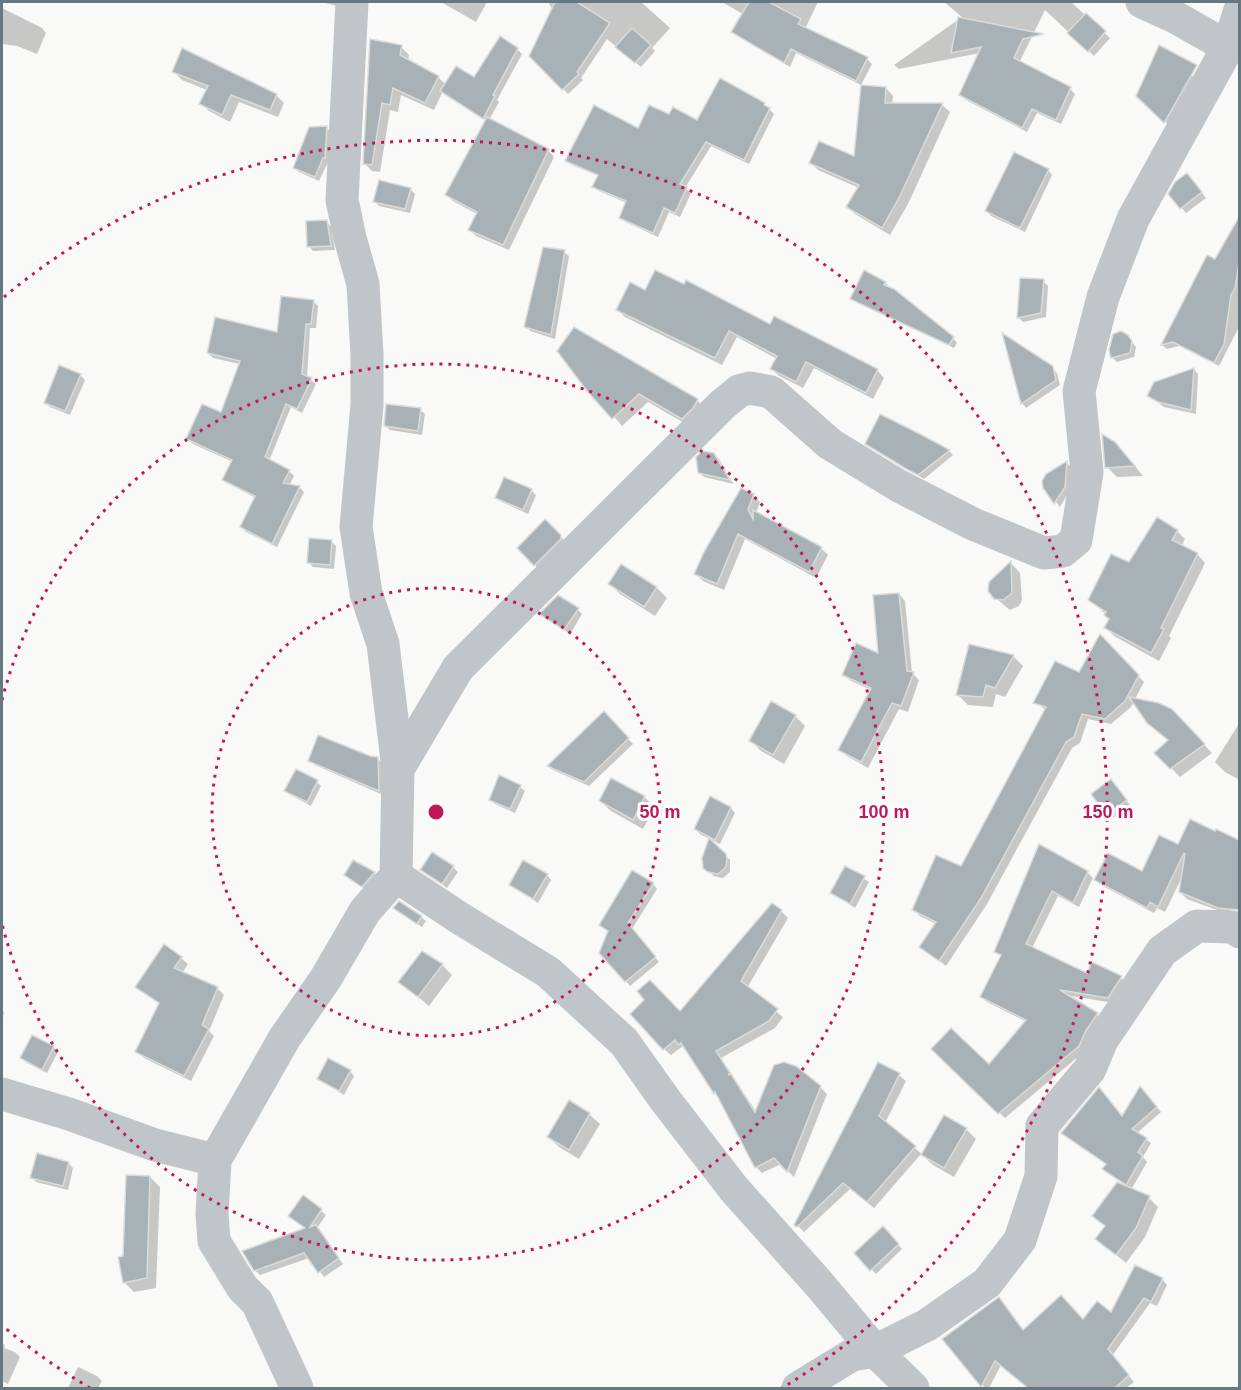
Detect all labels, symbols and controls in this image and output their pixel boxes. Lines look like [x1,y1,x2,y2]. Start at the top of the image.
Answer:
centre of rings [426,802,446,822]
text: 50 m [639,802,681,822]
text: 100 m [858,802,910,822]
text: 150 m [1082,802,1134,822]

